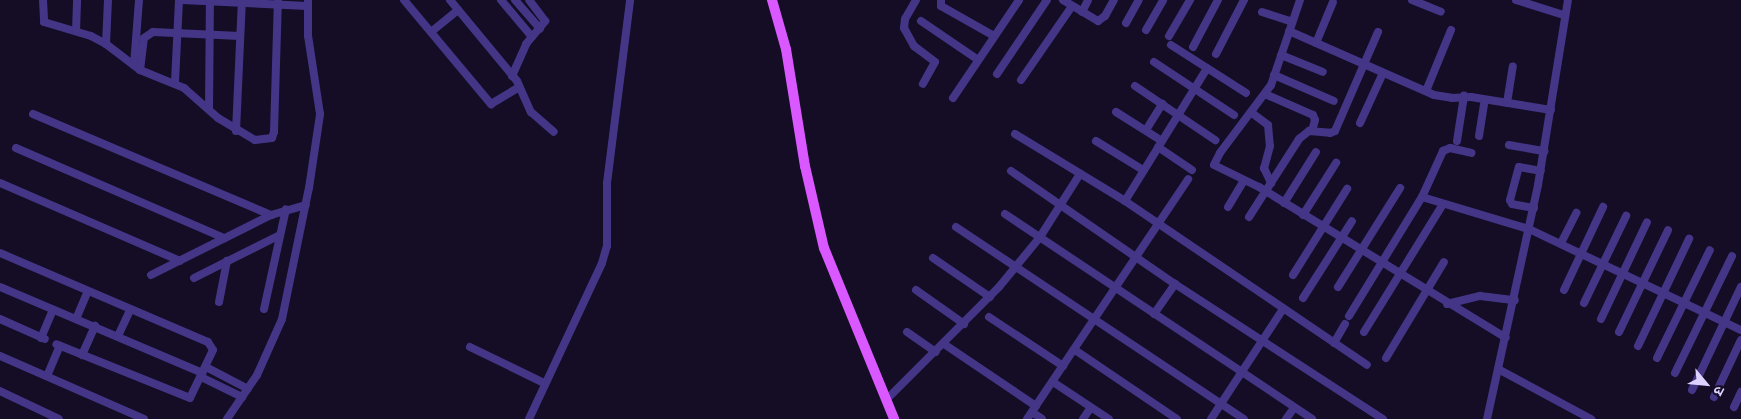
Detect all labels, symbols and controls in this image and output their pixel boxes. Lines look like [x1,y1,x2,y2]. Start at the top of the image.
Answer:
north arrow [1681,359,1731,409]
text: उ [1709,383,1730,399]

